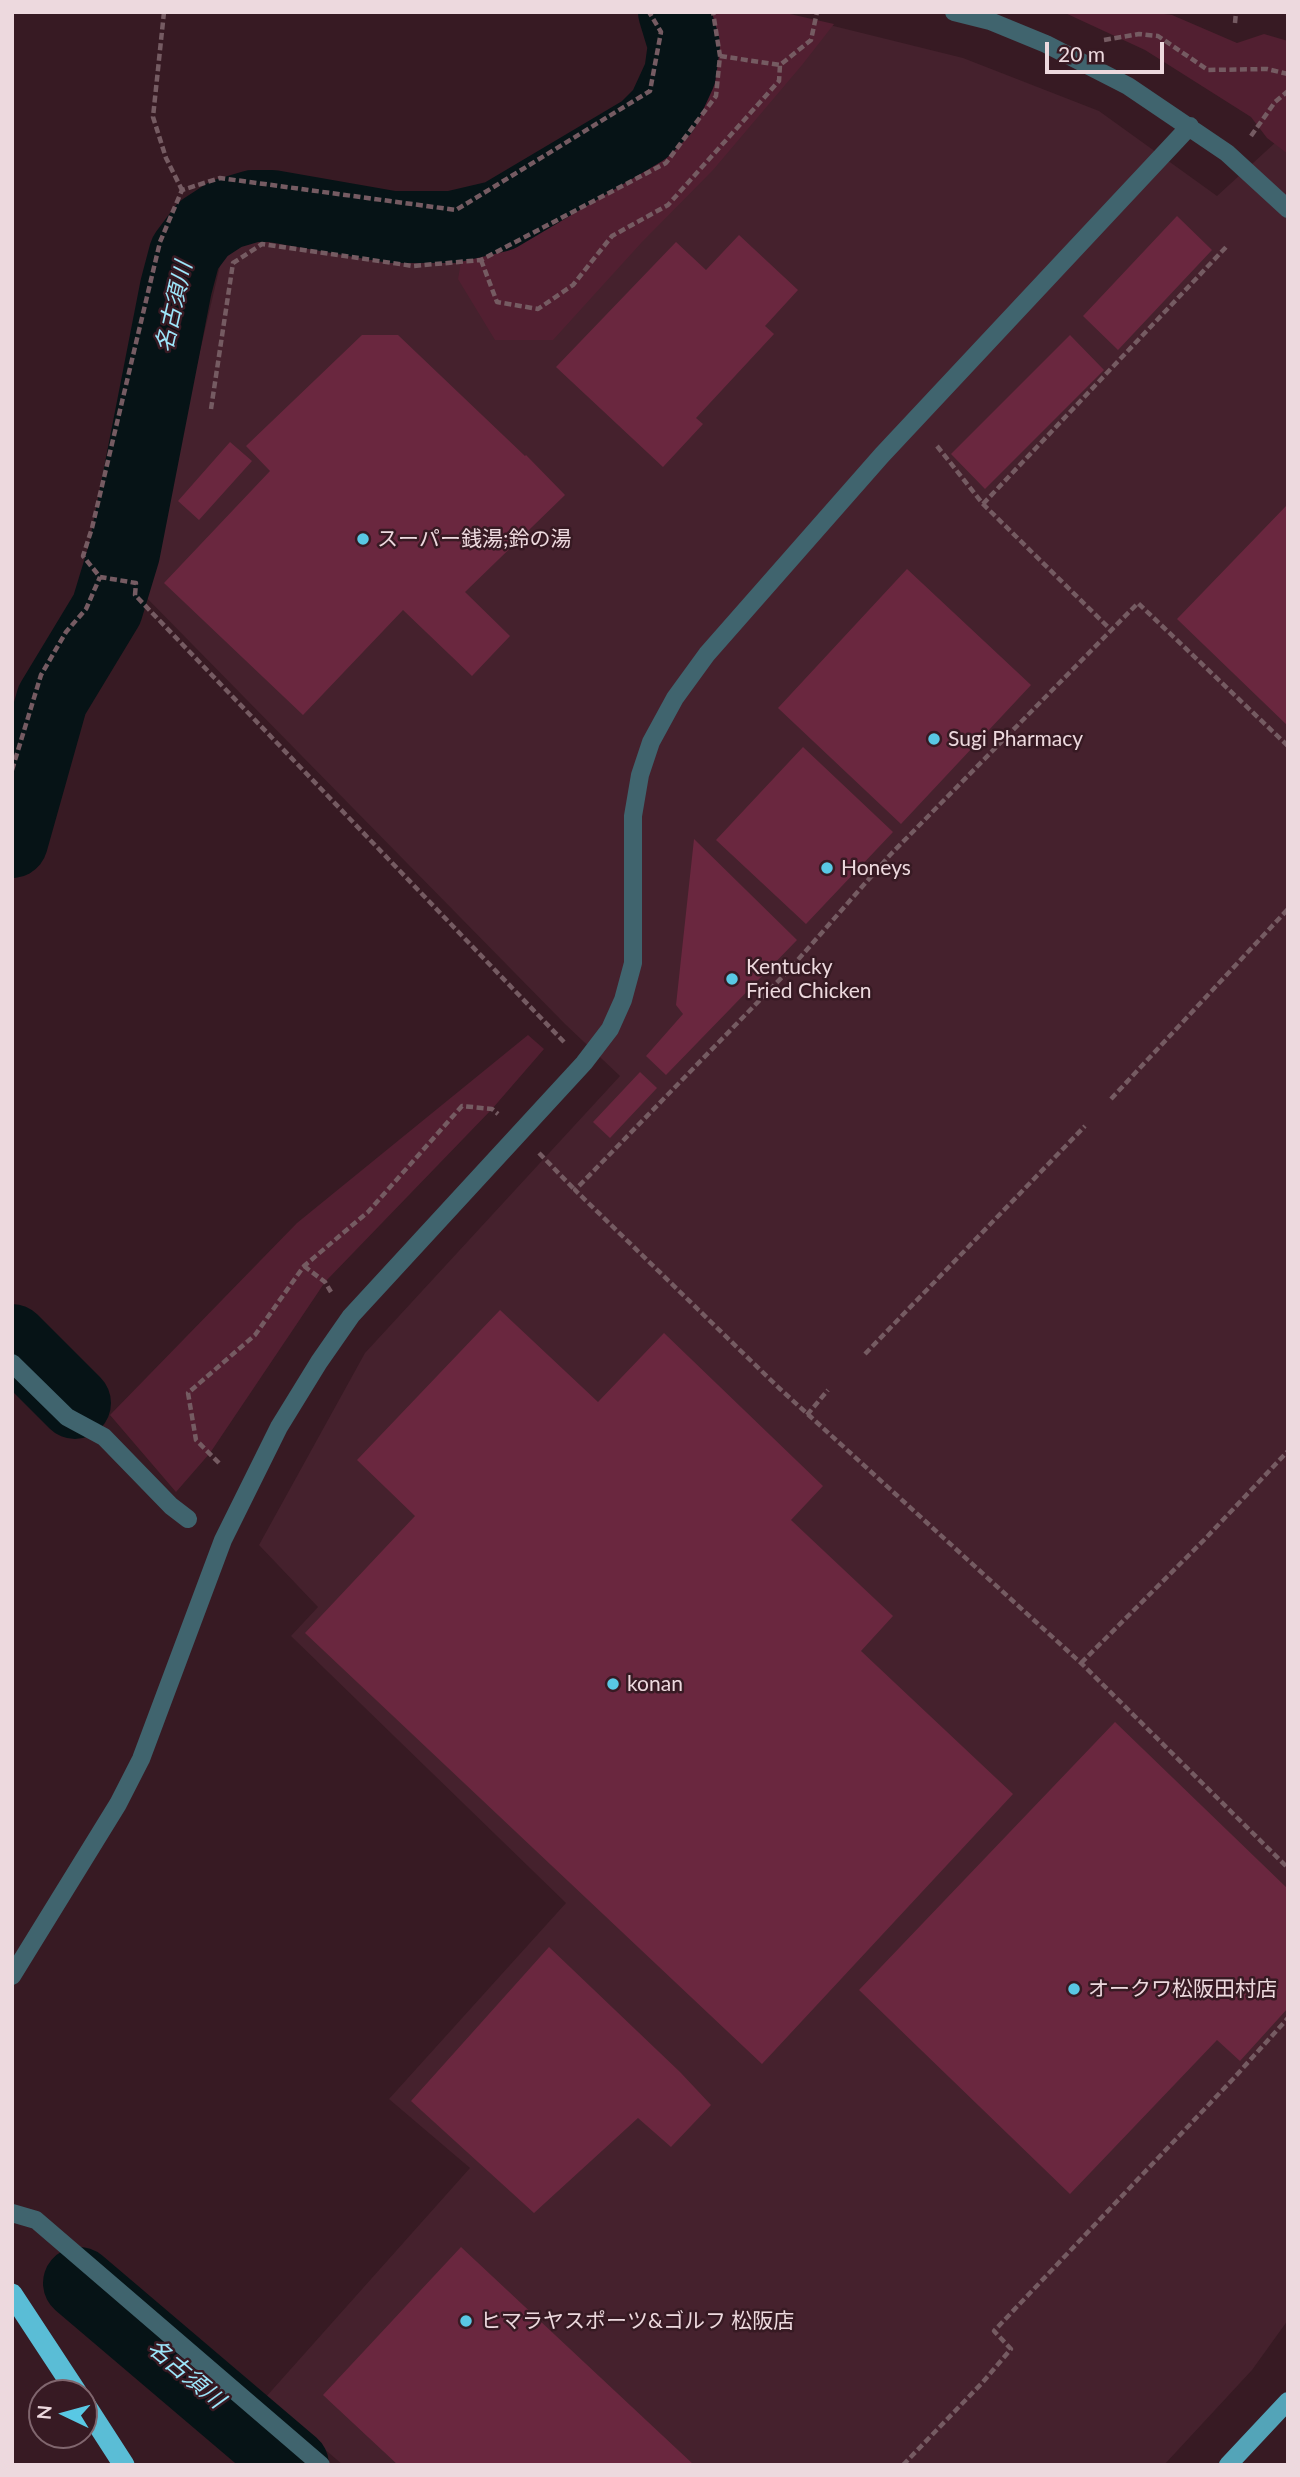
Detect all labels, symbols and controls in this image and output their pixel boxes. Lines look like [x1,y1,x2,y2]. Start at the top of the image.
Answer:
scale bar [1048,28,1167,72]
text: 20 m [1058,41,1105,66]
water label: 名古須川 [150,259,198,355]
place label: スーパー銭湯;鈴の湯 [377,526,571,552]
marker: スーパー銭湯;鈴の湯 [355,531,371,547]
place label: Sugi Pharmacy [948,726,1083,752]
marker: Sugi Pharmacy [926,731,942,747]
place label: Honeys [841,855,911,881]
marker: Honeys [819,860,835,876]
place label: Kentucky Fried Chicken [746,954,872,1004]
marker: Kentucky Fried Chicken [724,971,740,987]
place label: konan [627,1671,683,1697]
marker: konan [605,1676,621,1692]
place label: オークワ松阪田村店 [1088,1976,1277,2002]
marker: オークワ松阪田村店 [1066,1981,1082,1997]
place label: ヒマラヤスポーツ&ゴルフ 松阪店 [480,2308,794,2334]
marker: ヒマラヤスポーツ&ゴルフ 松阪店 [458,2313,474,2329]
water label: 名古須川 [142,2334,230,2414]
north arrow [28,2379,98,2449]
text: N [31,2404,56,2421]

